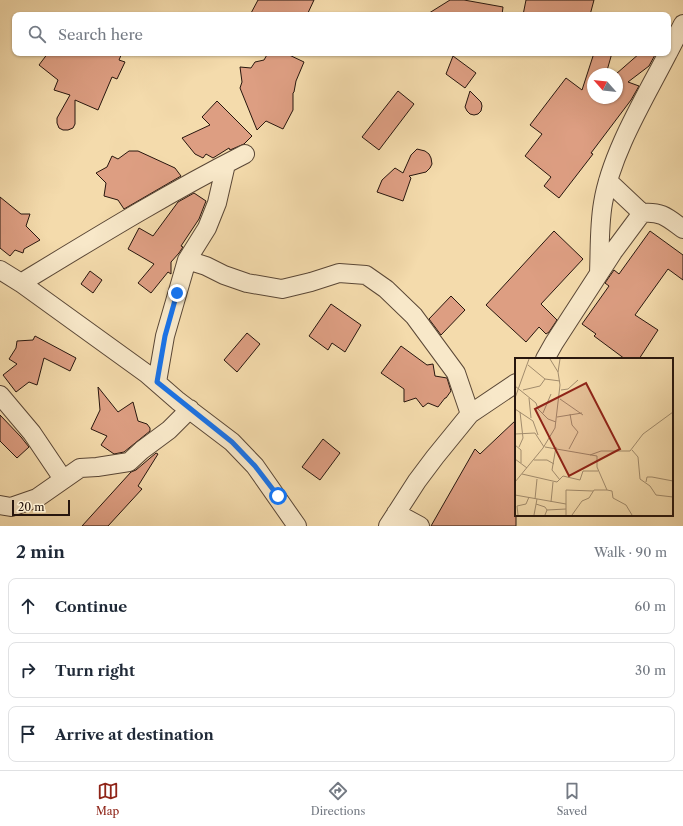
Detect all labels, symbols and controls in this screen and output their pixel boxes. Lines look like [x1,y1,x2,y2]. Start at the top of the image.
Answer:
search box [12,12,671,56]
icon: search [26,23,48,45]
text: Search here [58,25,143,44]
north arrow [587,68,623,104]
route end [168,284,186,302]
inset map [515,358,673,516]
route start [269,487,287,505]
scale bar [12,498,70,517]
text: 20 m [18,500,44,514]
text: 2 min [16,542,65,562]
text: Walk · 90 m [594,544,667,560]
icon: ahead [17,595,39,617]
text: Continue [55,597,127,616]
text: 60 m [635,598,666,614]
icon: right [17,659,39,681]
text: Turn right [55,661,135,680]
text: 30 m [635,662,666,678]
icon: arrive [17,723,39,745]
text: Arrive at destination [55,725,214,744]
tab: Map [96,780,119,818]
tab: Directions [311,780,365,818]
tab: Saved [557,780,587,818]

